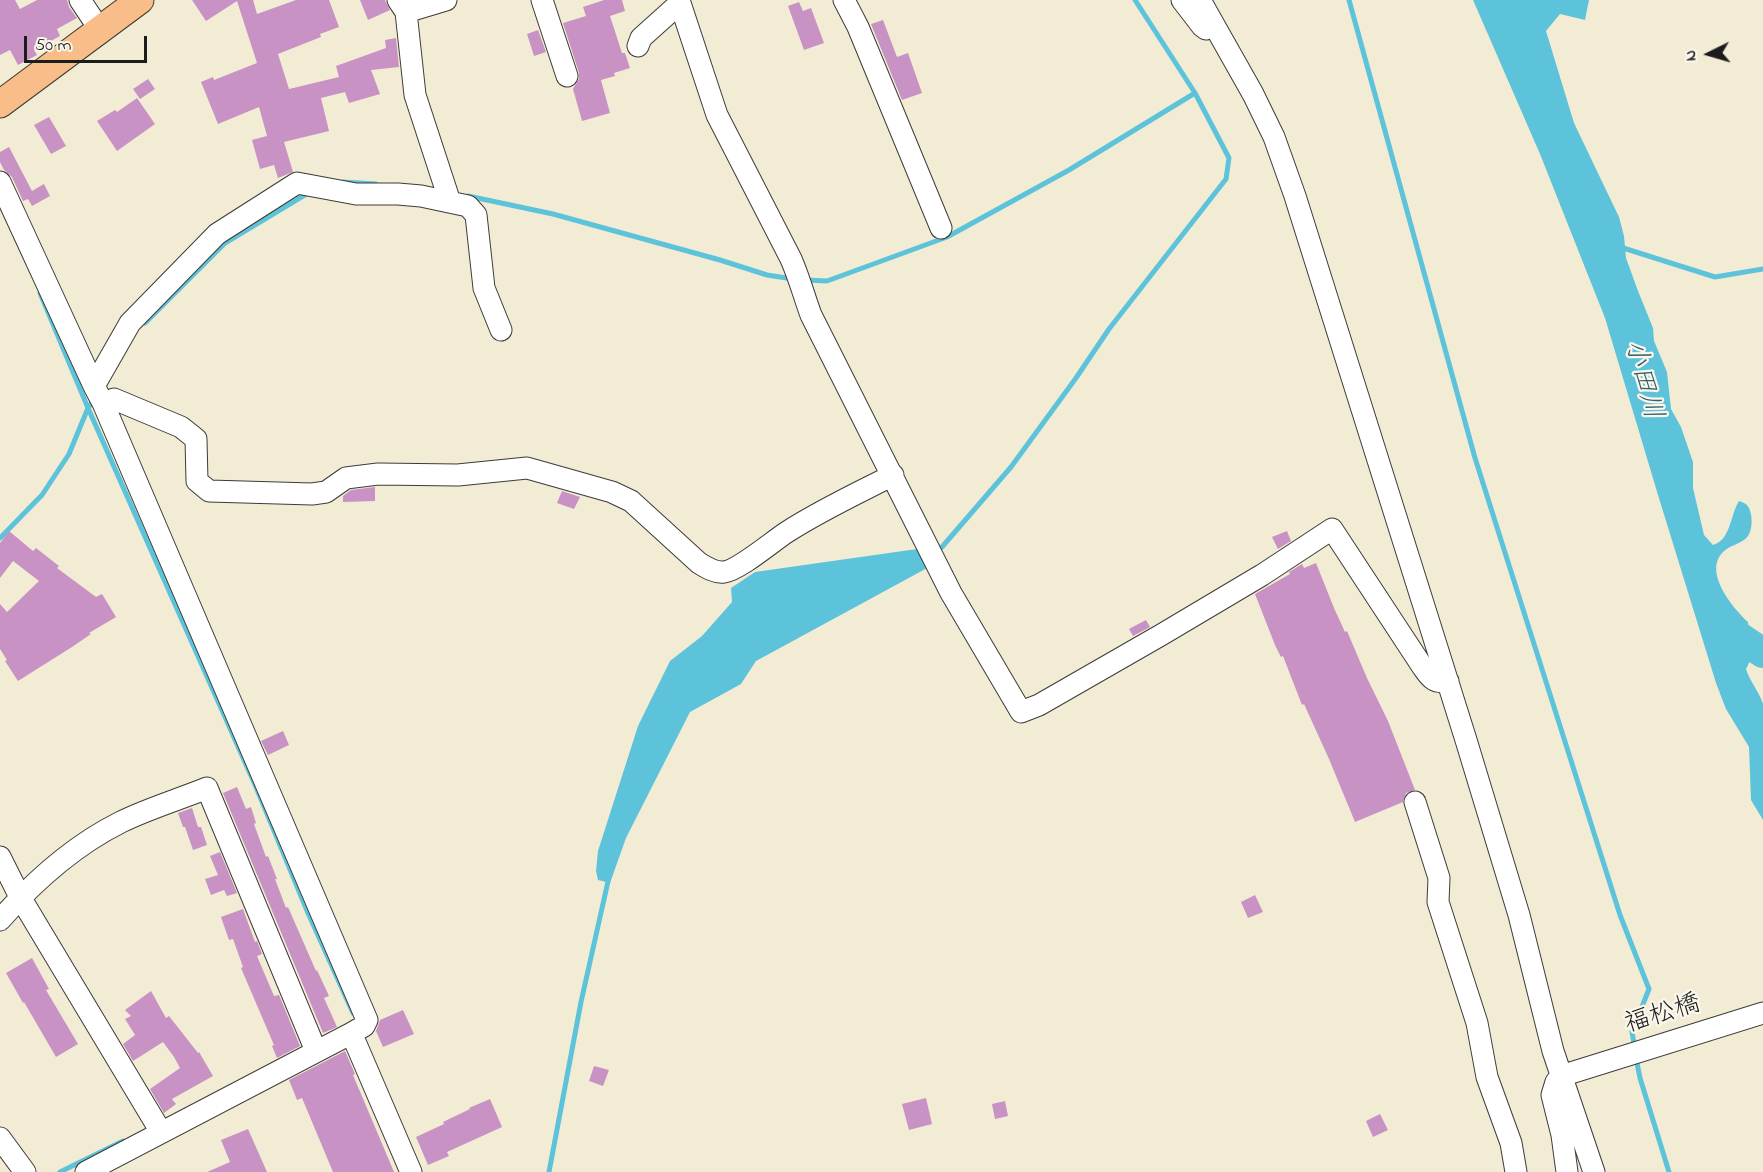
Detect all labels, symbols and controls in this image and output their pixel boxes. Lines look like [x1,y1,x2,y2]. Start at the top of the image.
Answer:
scale bar [27,24,150,62]
north arrow [1679,24,1739,84]
text: 50 m [35,33,72,59]
text: N [1679,49,1703,62]
water label: 小田川 [1615,337,1667,423]
street label: 福松橋 [1621,990,1705,1042]

